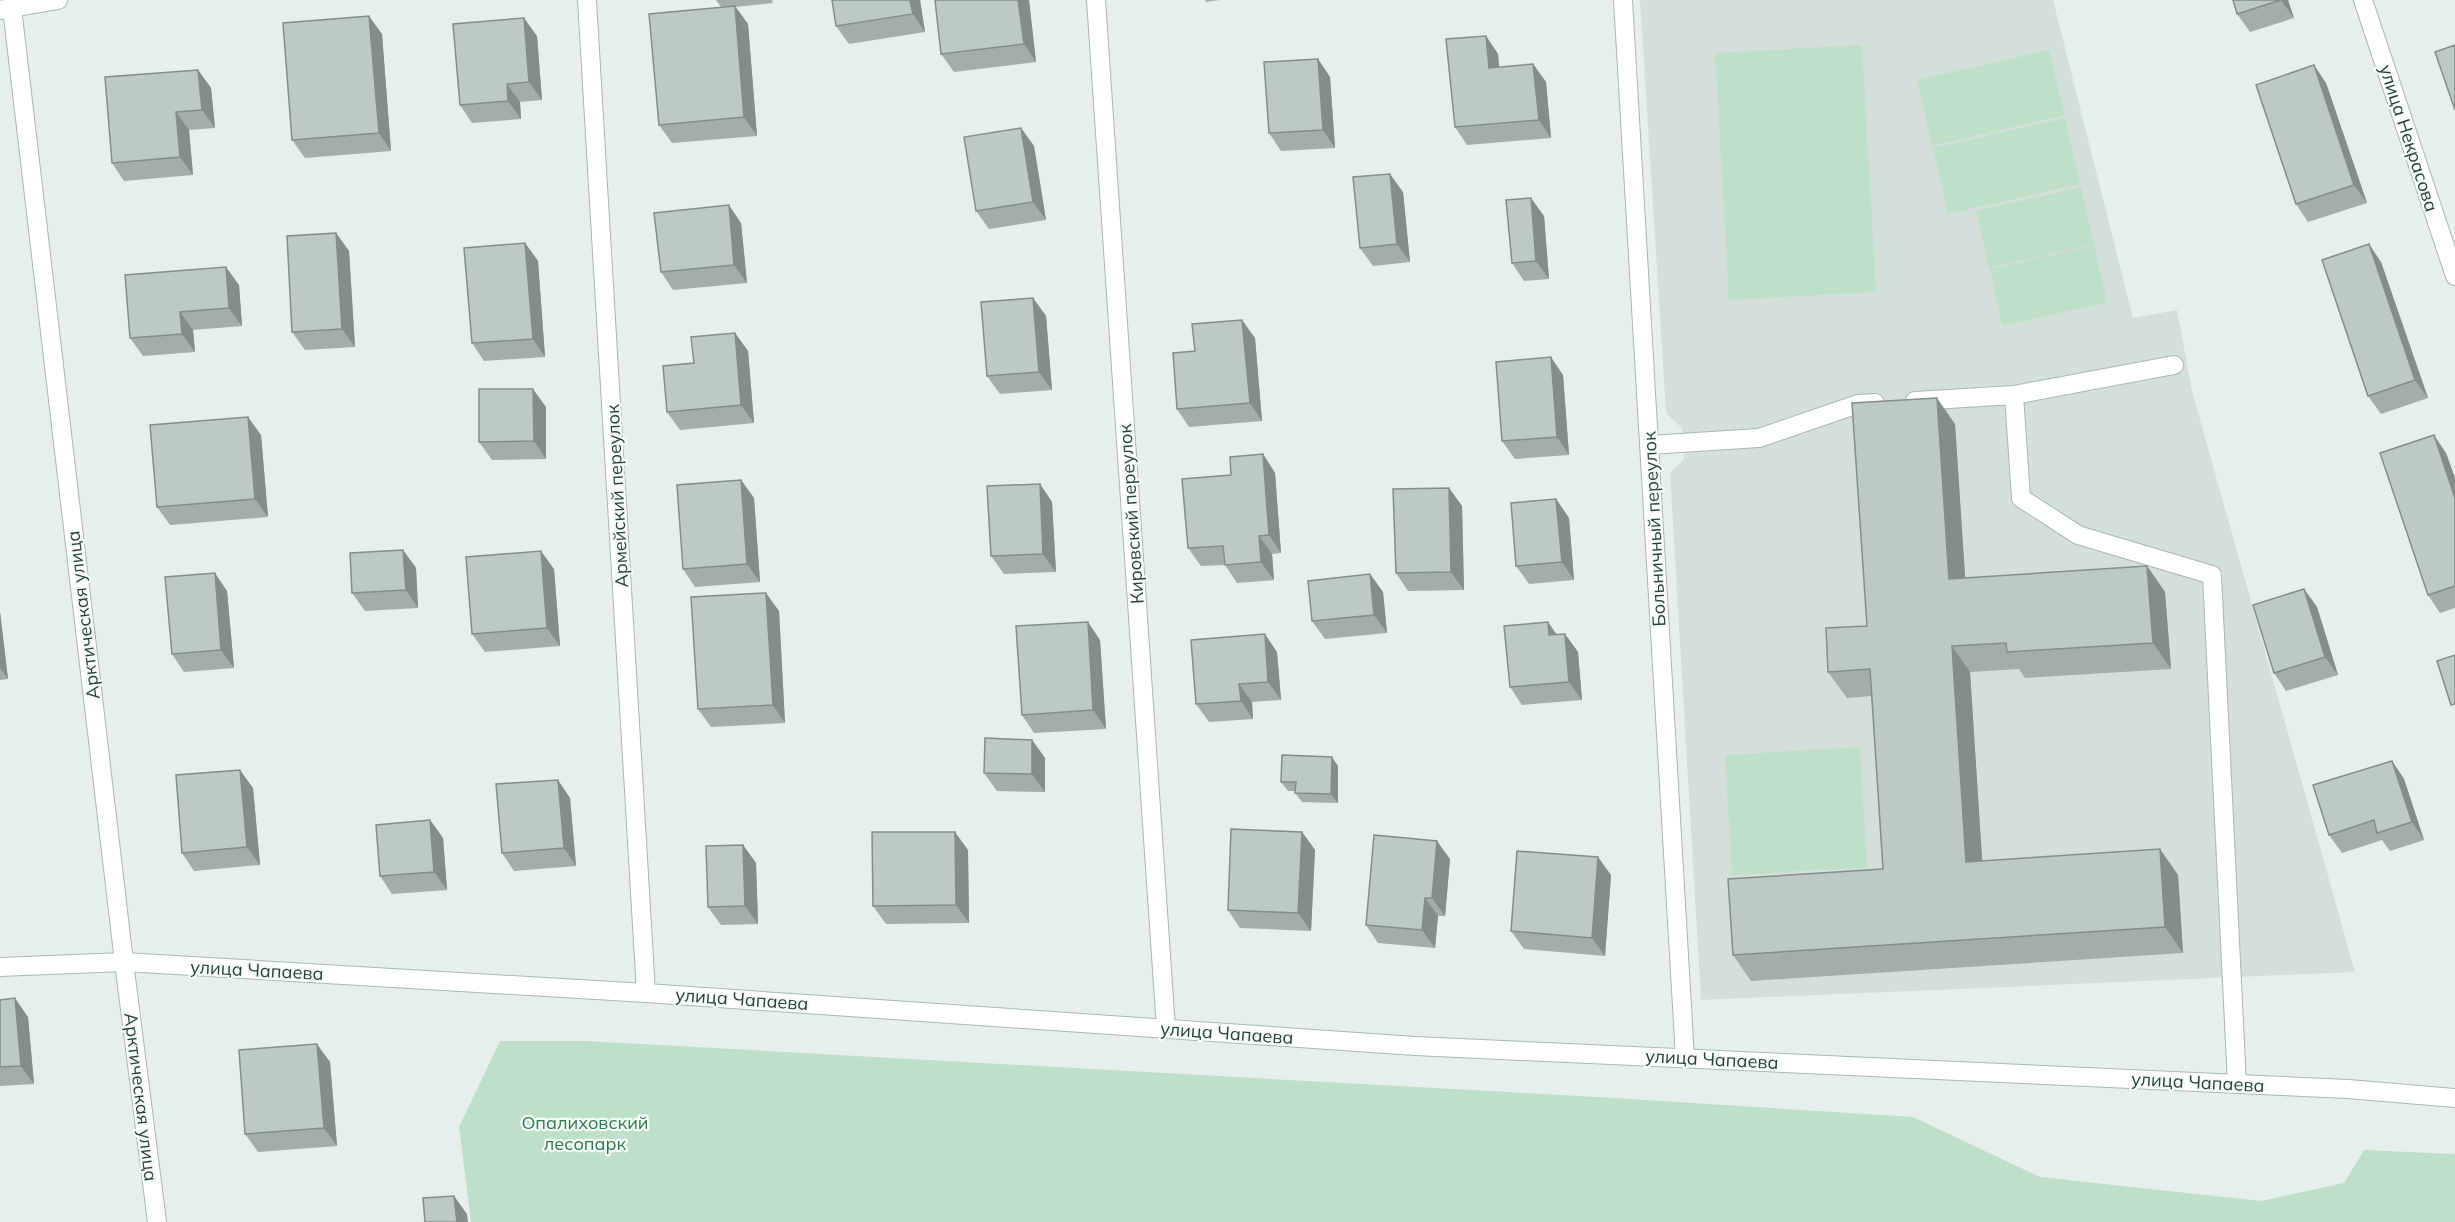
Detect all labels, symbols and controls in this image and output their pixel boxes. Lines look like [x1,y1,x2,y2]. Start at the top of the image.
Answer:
street label: улица Некрасова [2374,62,2444,214]
street label: Армейский переулок [601,404,633,588]
street label: Кировский переулок [1113,423,1149,605]
street label: Больничный переулок [1637,430,1671,627]
street label: Арктическая улица [61,529,105,701]
street label: улица Чапаева [190,955,324,985]
street label: улица Чапаева [675,983,809,1015]
street label: Арктическая улица [119,1011,163,1183]
street label: улица Чапаева [1160,1017,1294,1049]
street label: улица Чапаева [1645,1044,1779,1074]
street label: улица Чапаева [2131,1067,2265,1097]
park label: Опалиховский лесопарк [521,1111,649,1155]

